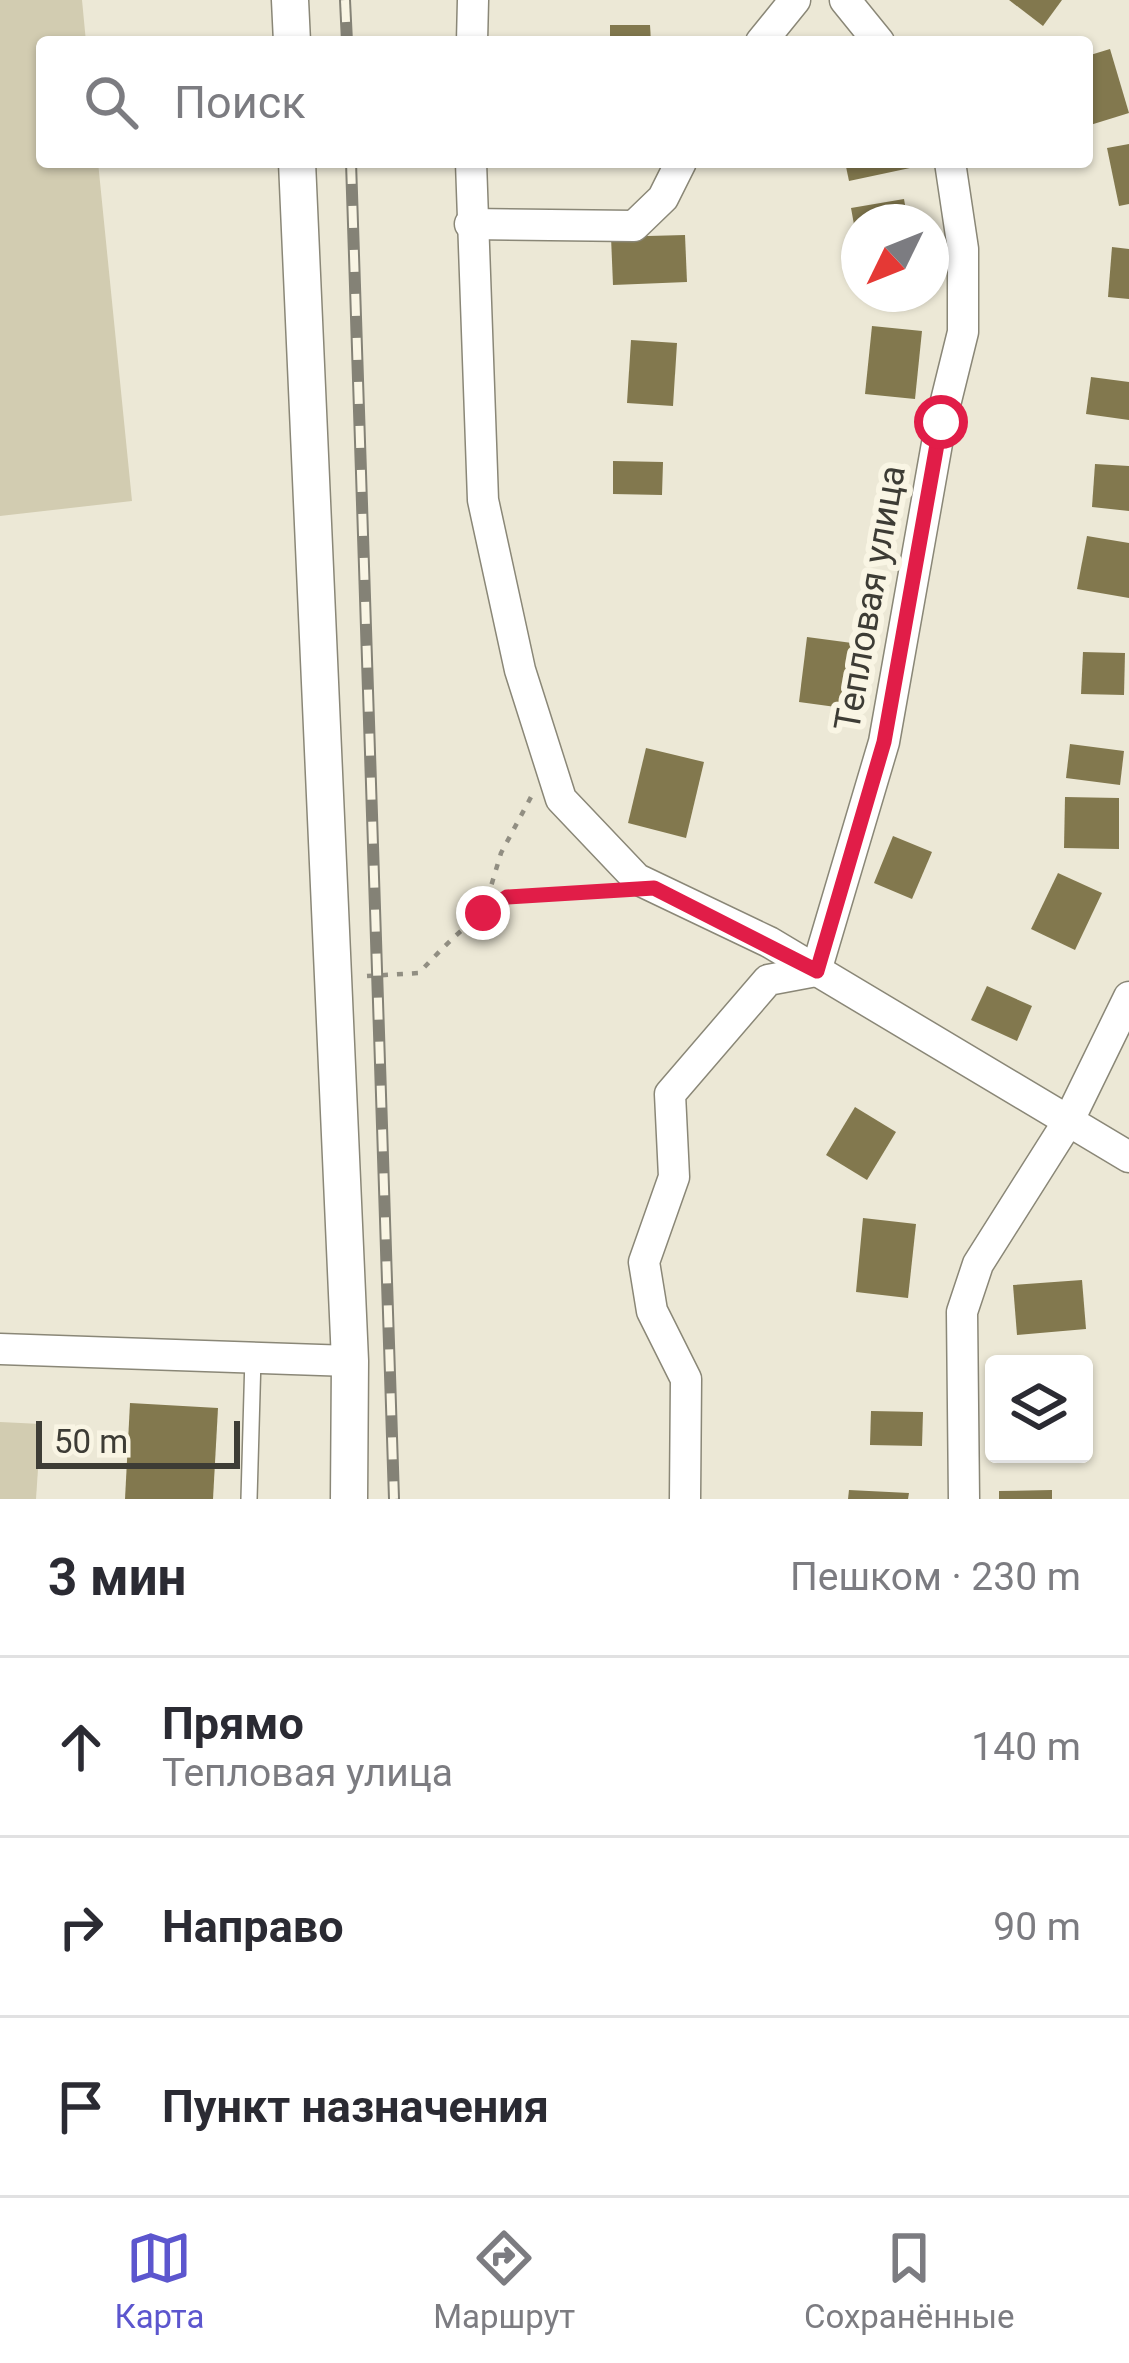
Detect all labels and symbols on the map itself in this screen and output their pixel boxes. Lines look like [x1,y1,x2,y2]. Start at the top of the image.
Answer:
north arrow [841,204,949,312]
route start [914,395,968,449]
street label: Тепловая улица [826,462,914,734]
route end [456,886,510,940]
scale bar [36,1415,240,1468]

